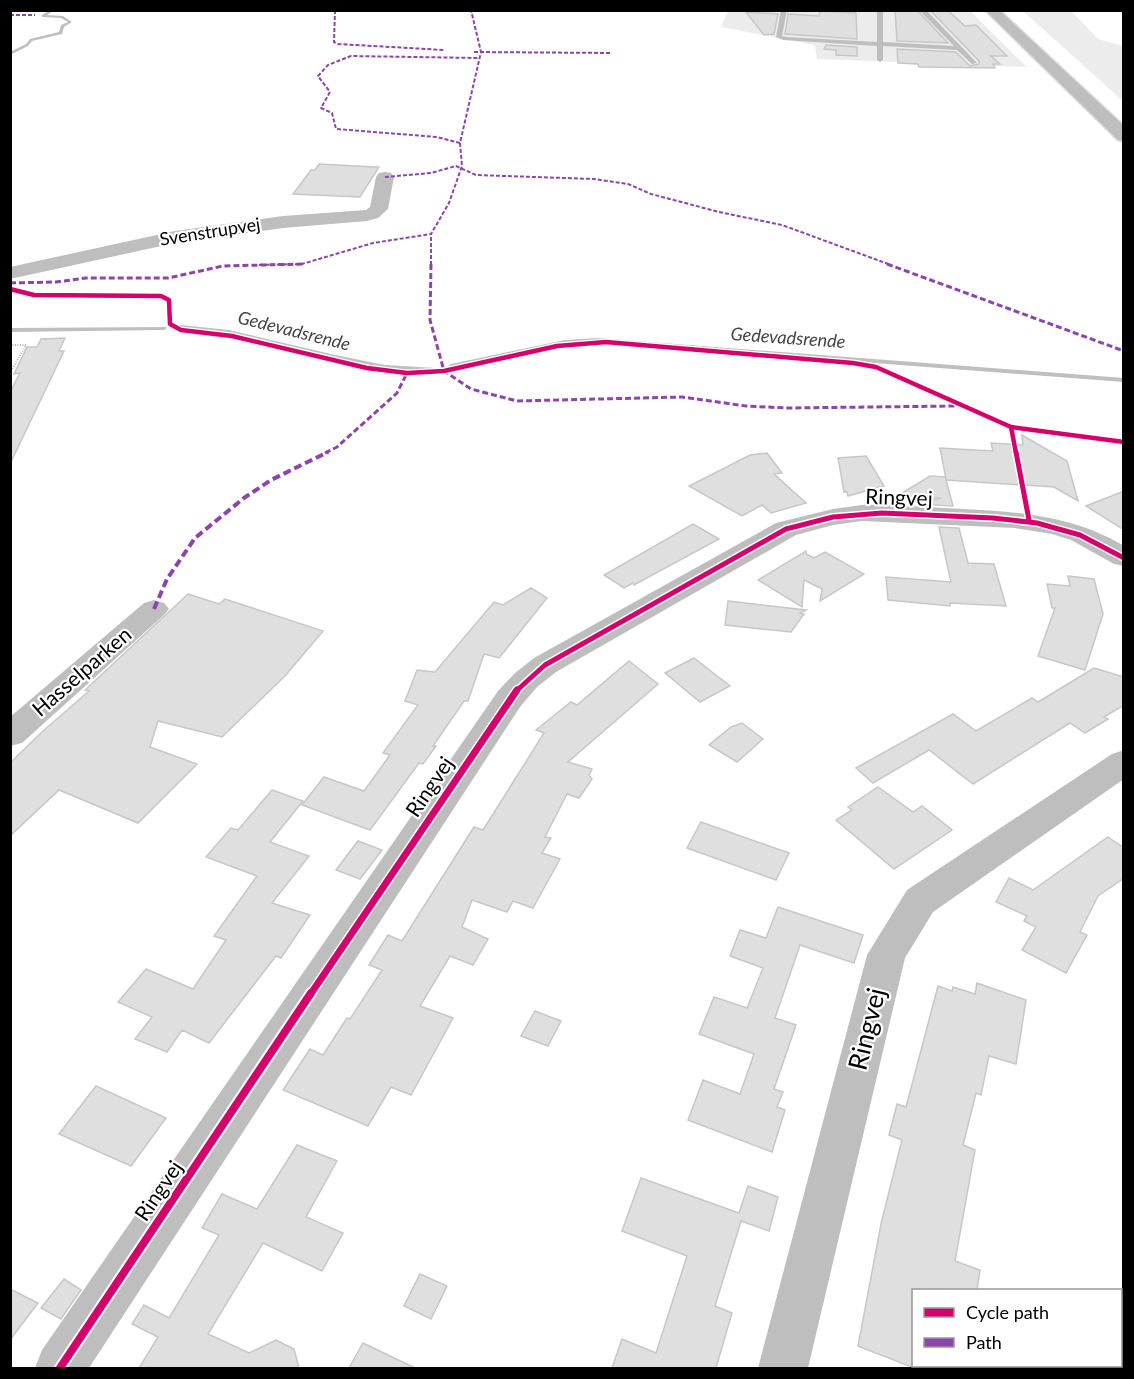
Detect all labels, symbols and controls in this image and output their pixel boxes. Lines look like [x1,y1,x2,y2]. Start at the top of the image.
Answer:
street label: Svenstrupvej [158,212,262,250]
water label: Gedevadsrende [236,305,353,355]
water label: Gedevadsrende [730,322,846,352]
street label: Ringvej [865,483,933,510]
street label: Hasselparken [26,621,136,721]
street label: Ringvej [400,751,458,821]
street label: Ringvej [840,984,892,1073]
street label: Ringvej [129,1155,187,1225]
legend [912,1289,1122,1367]
text: Cycle path [966,1301,1049,1323]
text: Path [966,1331,1002,1353]

